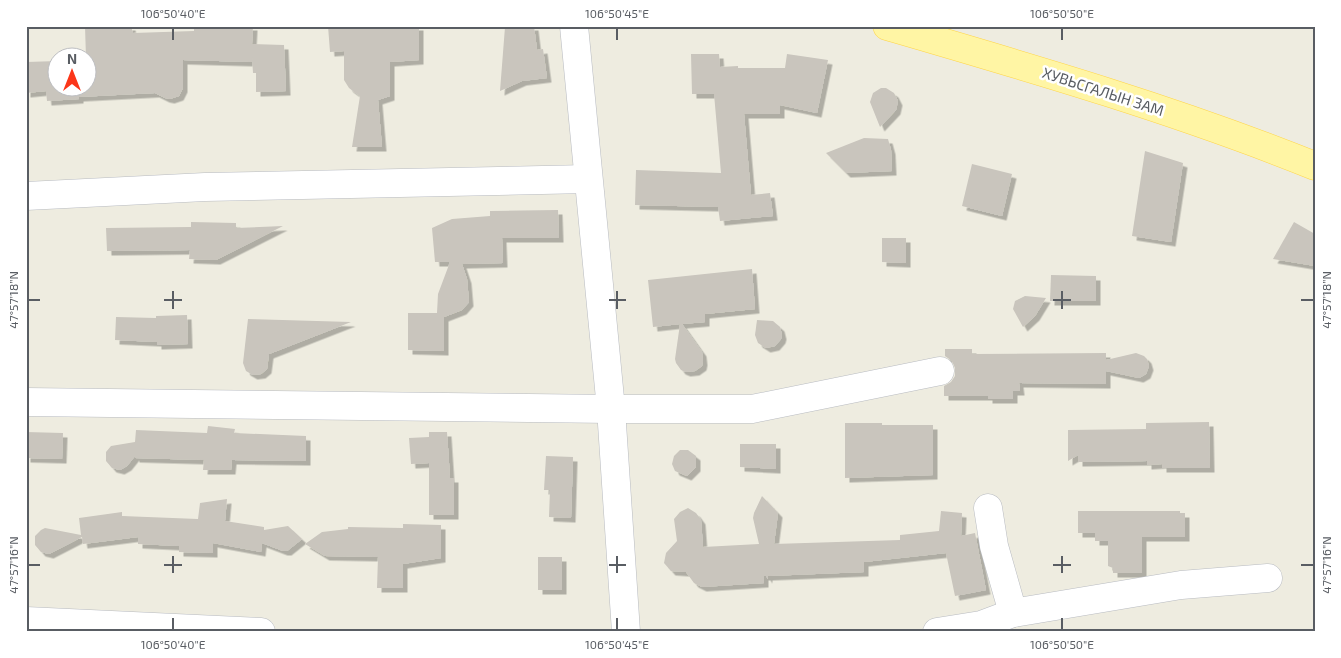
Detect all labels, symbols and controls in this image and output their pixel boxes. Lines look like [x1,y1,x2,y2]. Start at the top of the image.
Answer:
text: 106°50'40"E [141,6,206,20]
text: 106°50'45"E [585,6,649,20]
text: 106°50'50"E [1030,6,1094,20]
north arrow [48,48,98,98]
text: N [67,50,77,67]
street label: ХУВЬСГАЛЫН ЗАМ [1040,63,1166,119]
text: 47°57'18"N [6,271,20,329]
text: 47°57'18"N [1319,271,1333,329]
text: 47°57'16"N [6,536,20,594]
text: 47°57'16"N [1319,536,1333,594]
text: 106°50'40"E [141,637,206,651]
text: 106°50'45"E [585,637,649,651]
text: 106°50'50"E [1030,637,1094,651]

